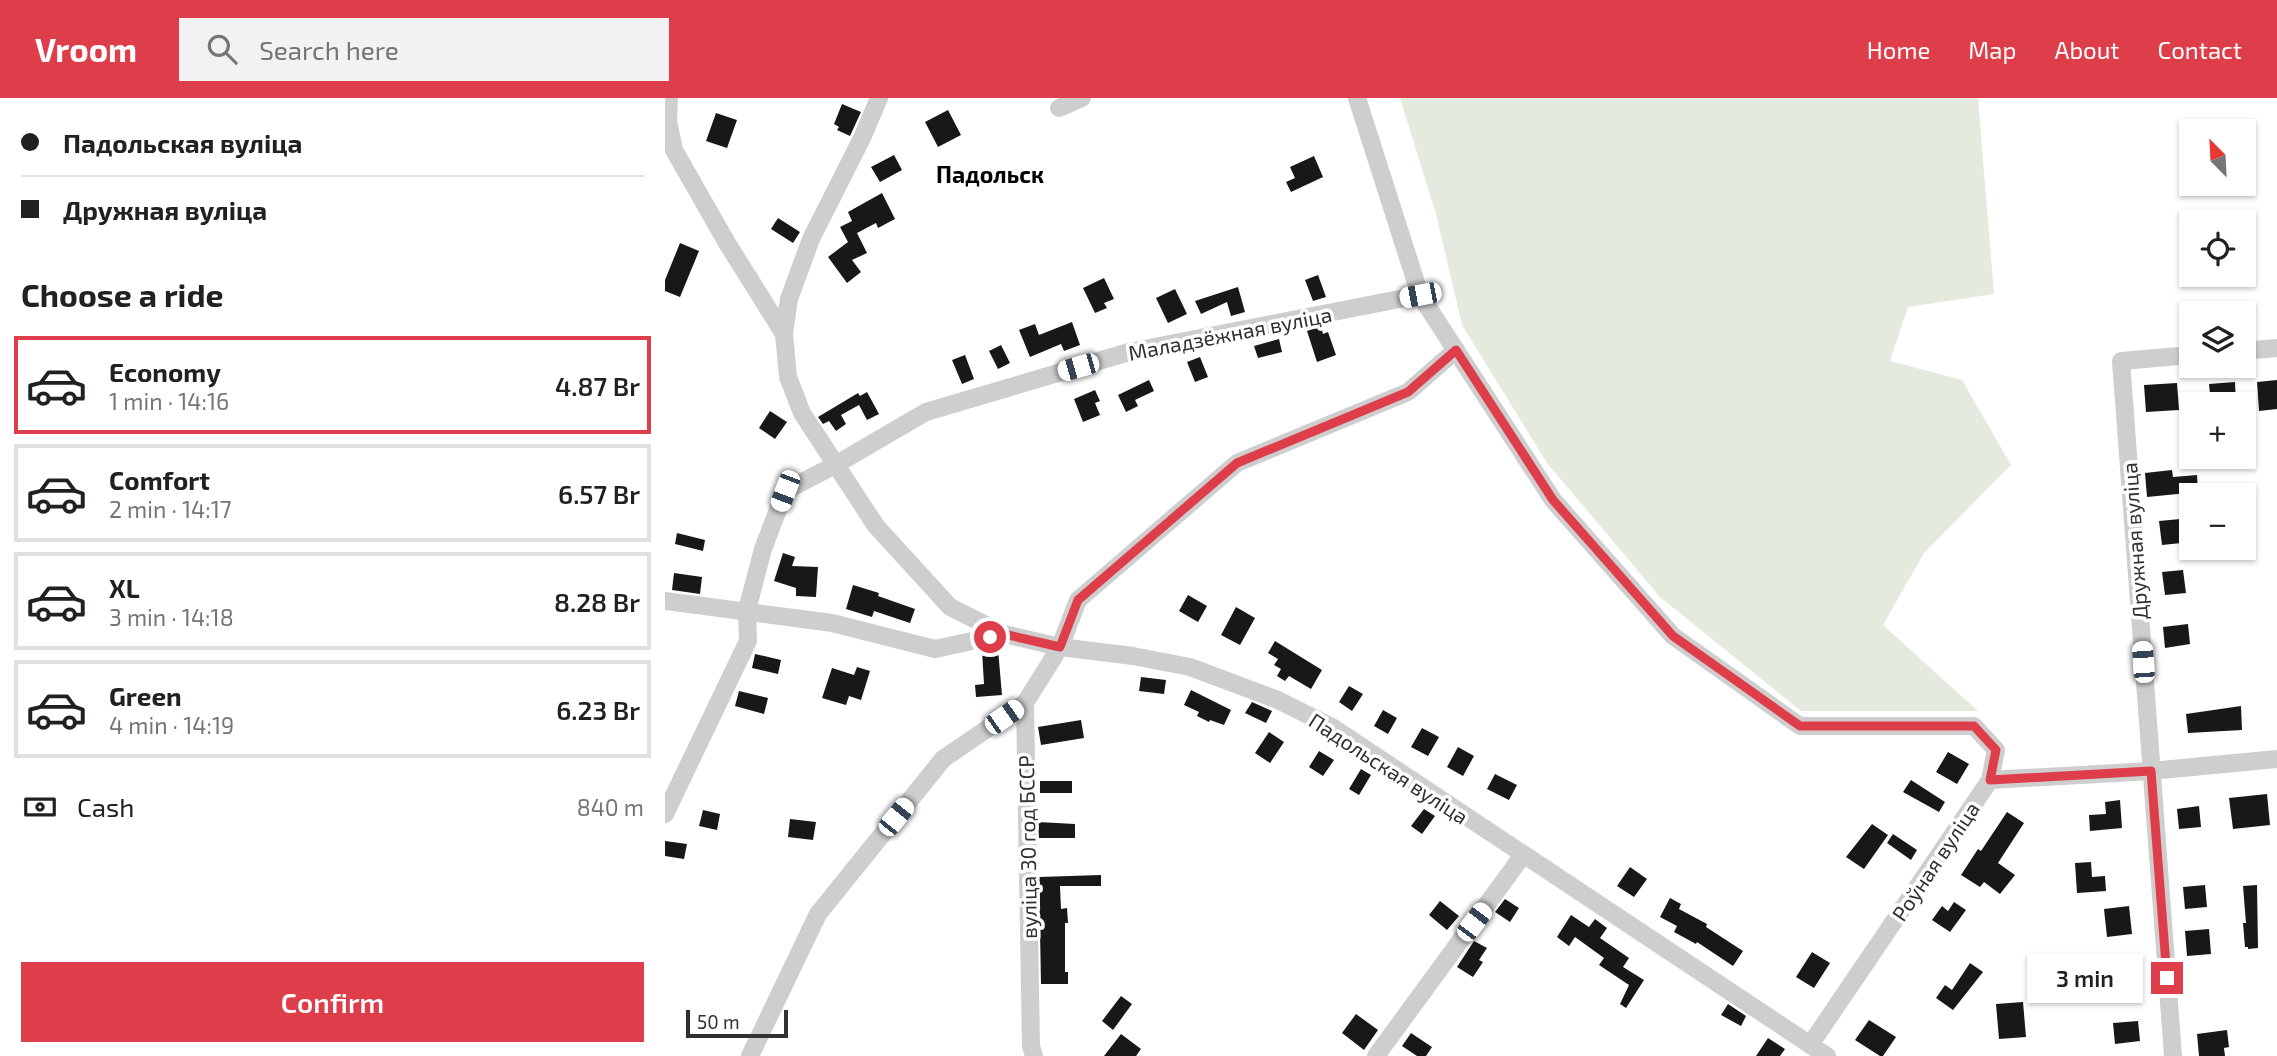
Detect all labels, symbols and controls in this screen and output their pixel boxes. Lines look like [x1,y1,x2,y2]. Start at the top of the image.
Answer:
search box [179,18,669,81]
text: Vroom [35,29,137,69]
icon: search [203,30,241,68]
text: Search here [259,34,399,65]
text: Home [1867,35,1930,64]
text: Map [1968,35,2016,64]
text: About [2054,35,2120,64]
text: Contact [2158,35,2242,64]
north arrow [2179,119,2256,196]
map controls [2179,119,2256,560]
text: Падольская вуліца [63,127,302,158]
district label: Падольск [936,160,1044,188]
text: Дружная вуліца [63,194,267,225]
button: locate [2179,210,2256,287]
text: Choose a ride [21,275,224,313]
car [1398,281,1443,309]
street label: Маладзёжная вуліца [1126,301,1334,366]
button: layers [2179,301,2256,378]
car [1055,351,1102,383]
icon: car [25,354,88,417]
text: Economy [109,356,221,387]
text: 4.87 Br [555,370,640,401]
text: 1 min · 14:16 [109,387,229,415]
button: + [2179,392,2256,469]
icon: car [25,462,88,525]
street label: Дружная вуліца [2116,462,2153,620]
text: Comfort [109,464,210,495]
car [768,468,803,514]
text: 6.57 Br [558,478,640,509]
button: − [2179,483,2256,560]
text: 2 min · 14:17 [109,495,232,523]
icon: car [25,570,88,633]
text: XL [109,572,140,603]
text: 8.28 Br [554,586,640,617]
text: 3 min · 14:18 [109,603,234,631]
route start [974,621,1006,653]
car [2132,640,2155,684]
icon: car [25,678,88,741]
text: Green [109,680,182,711]
text: 6.23 Br [556,694,640,725]
car [981,696,1028,738]
street label: Падольская вуліца [1304,707,1473,830]
text: 4 min · 14:19 [109,711,234,739]
street label: вуліца 30 год БССР [1013,755,1042,939]
icon: cash [21,788,59,826]
text: Cash [77,791,134,822]
text: 840 m [577,793,644,821]
car [875,794,918,840]
street label: Роўная вуліца [1886,797,1985,926]
car [1453,899,1496,945]
callout: 3 min [2027,954,2143,1002]
button: Confirm [21,962,644,1042]
route end [2151,962,2183,994]
text: 3 min [2056,964,2114,992]
scale bar [686,1007,787,1039]
text: 50 m [697,1010,740,1033]

